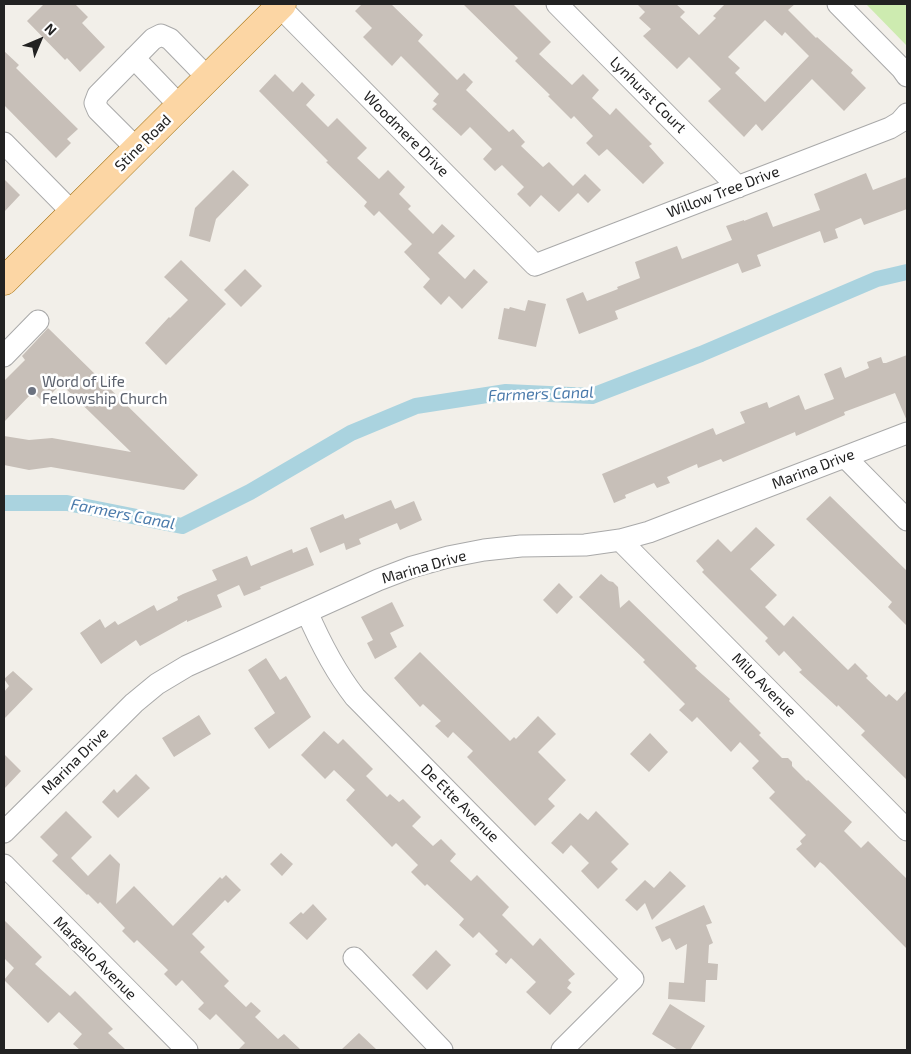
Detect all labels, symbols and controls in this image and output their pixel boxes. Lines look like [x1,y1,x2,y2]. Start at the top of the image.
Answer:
north arrow [15,15,65,65]
text: N [41,19,61,39]
street label: Lynhurst Court [606,53,690,137]
street label: Woodmere Drive [359,87,453,181]
street label: Stine Road [111,111,175,175]
street label: Willow Tree Drive [664,162,782,222]
place label: Word of Life Fellowship Church [42,373,167,408]
water label: Farmers Canal [488,383,594,405]
marker: Word of Life Fellowship Church [26,385,38,397]
street label: Marina Drive [769,445,857,493]
water label: Farmers Canal [69,494,177,534]
street label: Marina Drive [380,546,468,588]
street label: Milo Avenue [728,649,800,721]
street label: Marina Drive [38,724,112,798]
street label: De Ette Avenue [417,760,503,846]
street label: Margalo Avenue [50,913,140,1003]

